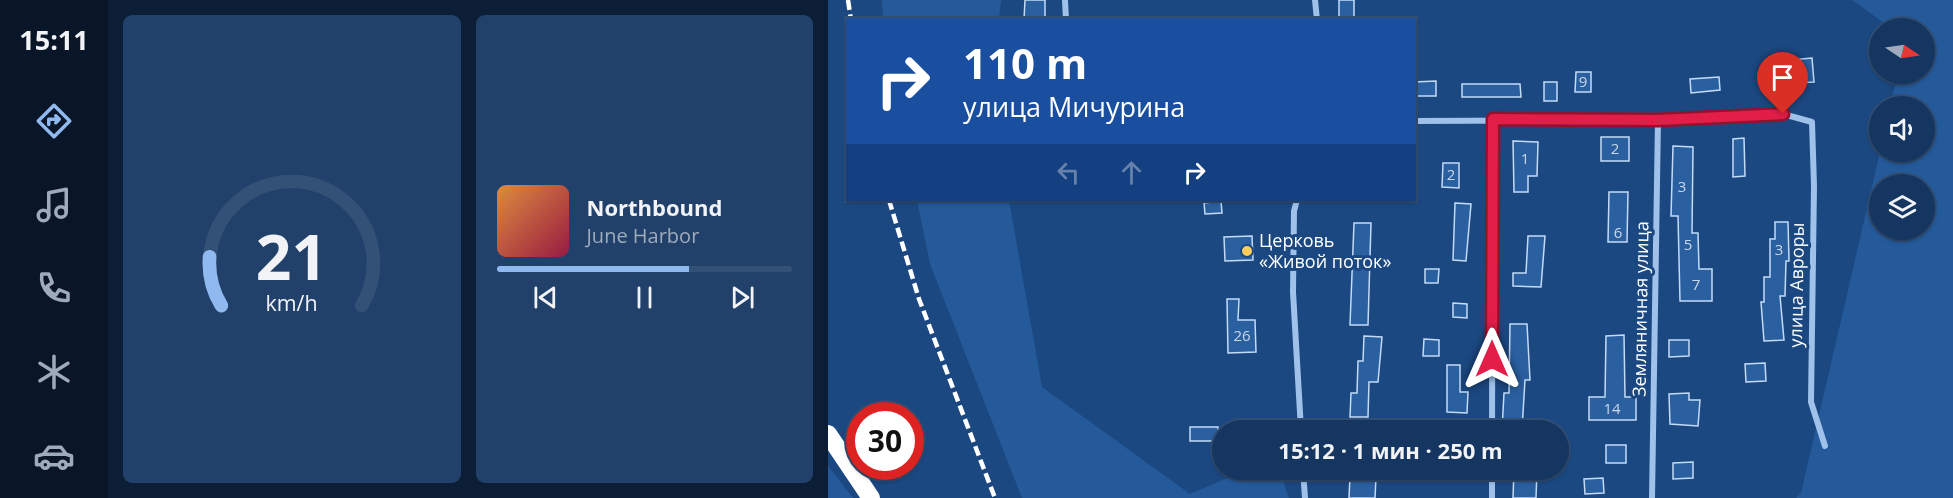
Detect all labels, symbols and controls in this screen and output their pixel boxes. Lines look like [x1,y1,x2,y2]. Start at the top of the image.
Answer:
north arrow [1869,18,1935,84]
map controls [1869,18,1935,240]
text: 15:11 [19,21,89,58]
text: 110 m [963,34,1087,91]
icon: right [864,42,942,120]
pin [1757,52,1808,114]
icon: arrive [1766,61,1799,94]
house number: 9 [1579,71,1587,91]
text: улица Мичурина [963,88,1185,125]
button: sound [1869,96,1935,162]
icon: directions [33,100,75,142]
house number: 2 [1611,138,1619,158]
house number: 1 [1521,148,1529,168]
icon: left [1052,156,1085,189]
icon: ahead [1115,156,1148,189]
icon: right [1178,156,1211,189]
house number: 2 [1447,164,1455,184]
button: layers [1869,174,1935,240]
house number: 3 [1678,176,1686,196]
icon: music [33,184,75,226]
text: Northbound [587,192,722,222]
text: 21 [256,213,327,298]
street label: Земляничная улица [1626,221,1654,397]
text: June Harbor [587,222,699,249]
house number: 6 [1614,222,1622,242]
street label: улица Авроры [1783,222,1809,348]
place label: Церковь «Живой поток» [1259,228,1391,273]
house number: 5 [1684,234,1692,254]
house number: 3 [1775,239,1783,259]
marker: Церковь «Живой поток» [1240,244,1254,258]
icon: phone [33,267,75,309]
house number: 7 [1692,274,1700,294]
icon: previous [529,281,562,314]
icon: pause [628,281,661,314]
icon: next [726,281,759,314]
text: km/h [266,288,318,317]
house number: 26 [1233,325,1251,345]
position arrow [1460,327,1524,391]
icon: climate [33,351,75,393]
house number: 14 [1603,398,1621,418]
speed limit sign: 30 [846,402,924,480]
icon: car [33,435,75,477]
text: 15:12 · 1 мин · 250 m [1278,435,1503,465]

